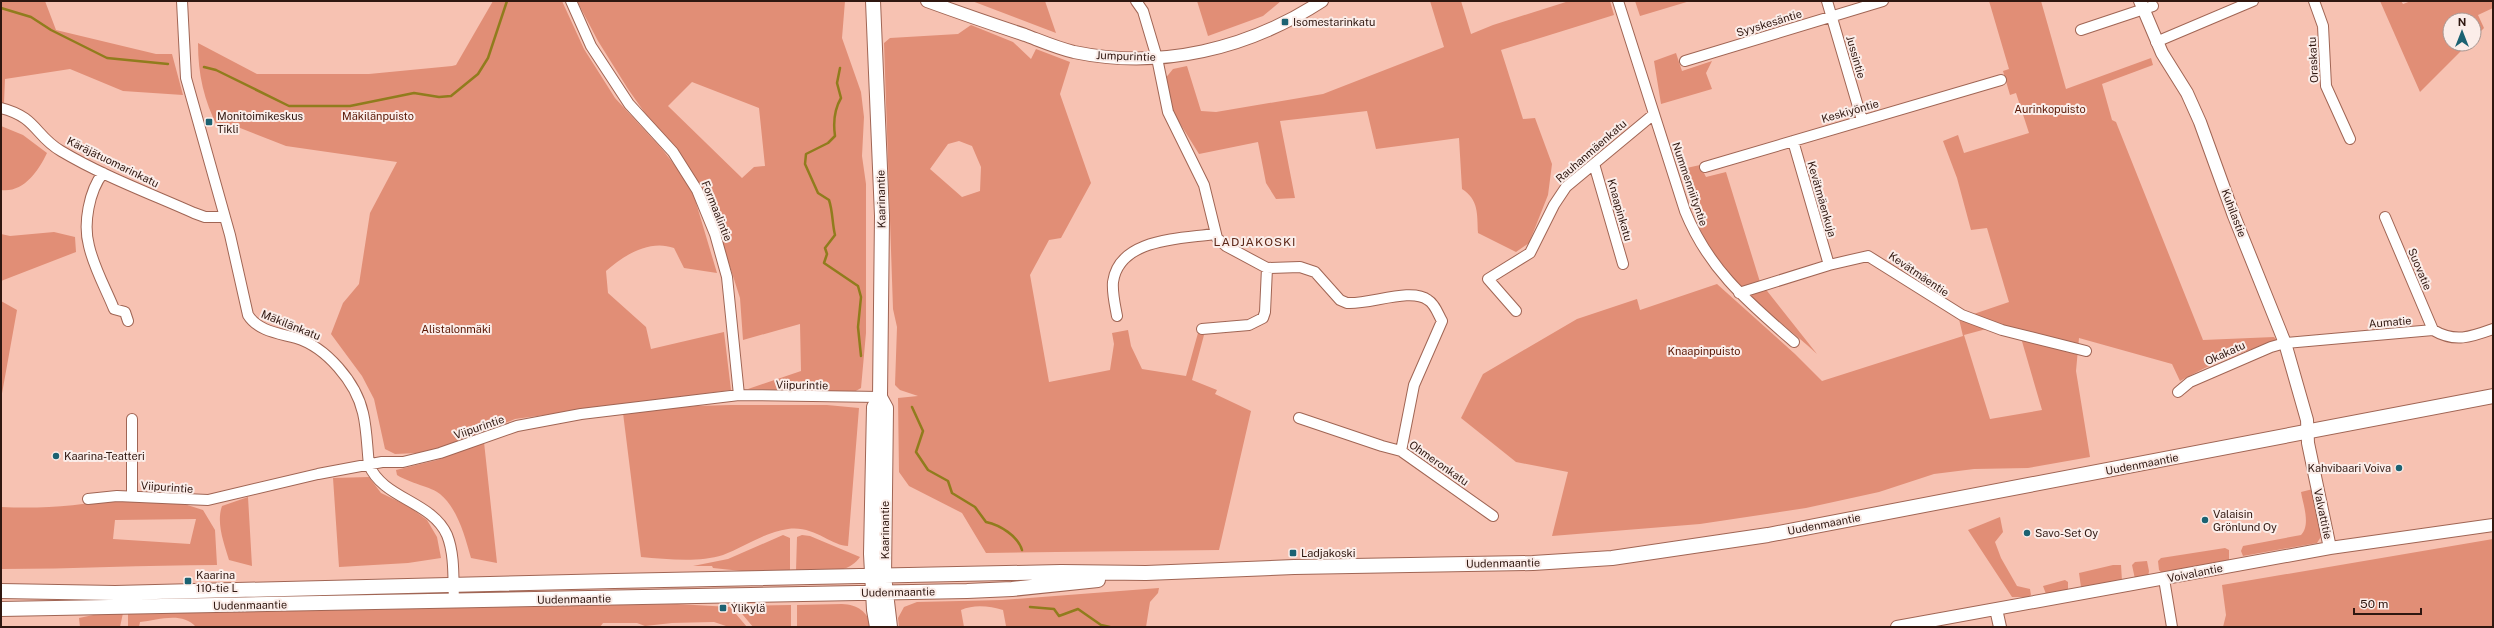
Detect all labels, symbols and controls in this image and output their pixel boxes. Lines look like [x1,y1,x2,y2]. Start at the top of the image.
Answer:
street label: Syyskesäntie [1735,7,1803,39]
north arrow [2442,12,2482,52]
place label: Isomestarinkatu [1293,16,1375,28]
text: N [2458,16,2466,28]
marker: Isomestarinkatu [1280,17,1290,27]
street label: Jussintie [1844,34,1868,80]
street label: Oraskatu [2306,37,2320,83]
street label: Jumpurintie [1096,49,1156,63]
street label: Keskiyöntie [1820,97,1880,125]
park label: Aurinkopuisto [2014,103,2086,115]
place label: Monitoimikeskus Tikli [217,110,304,135]
park label: Mäkilänpuisto [342,110,414,122]
marker: Monitoimikeskus Tikli [204,117,214,127]
street label: Rauhanmäenkatu [1553,117,1629,185]
street label: Käräjätuomarinkatu [65,135,161,189]
street label: Nummenniityntie [1670,141,1710,227]
street label: Kevätmäenkuja [1805,160,1839,238]
street label: Kaarinantie [874,170,888,228]
street label: Knaapinkatu [1605,178,1635,242]
street label: Formaalintie [699,179,735,243]
street label: Kuhilastie [2219,187,2249,239]
district label: LADJAKOSKI [1213,235,1297,249]
street label: Suovatie [2406,246,2434,292]
street label: Kevätmäentie [1887,249,1951,299]
street label: Mäkilänkatu [260,308,322,342]
street label: Aumatie [2368,314,2412,330]
park label: Alistalonmäki [421,323,491,335]
street label: Okakatu [2203,339,2247,367]
park label: Knaapinpuisto [1667,345,1741,357]
street label: Viipurintie [776,379,828,391]
street label: Viipurintie [452,413,506,441]
street label: Ohmeronkatu [1407,438,1471,488]
place label: Kaarina-Teatteri [64,450,145,462]
marker: Kaarina-Teatteri [51,451,61,461]
street label: Uudenmaantie [2104,451,2180,477]
place label: Kahvibaari Voiva [2308,462,2391,474]
marker: Kahvibaari Voiva [2394,463,2404,473]
street label: Viipurintie [140,479,194,495]
street label: Valvattitie [2312,488,2334,540]
street label: Kaarinantie [879,501,891,559]
place label: Valaisin Grönlund Oy [2213,508,2277,533]
street label: Uudenmaantie [1786,511,1862,537]
marker: Valaisin Grönlund Oy [2200,515,2210,525]
place label: Savo-Set Oy [2035,527,2098,539]
marker: Savo-Set Oy [2022,528,2032,538]
place label: Ladjakoski [1301,547,1355,559]
marker: Ladjakoski [1288,548,1298,558]
street label: Uudenmaantie [1466,556,1540,570]
street label: Voivalantie [2166,562,2224,584]
place label: Kaarina 110-tie L [196,569,238,594]
marker: Kaarina 110-tie L [183,576,193,586]
street label: Uudenmaantie [861,585,935,599]
scale bar [2354,590,2421,616]
street label: Uudenmaantie [537,592,611,606]
text: 50 m [2360,597,2388,611]
street label: Uudenmaantie [213,598,287,612]
place label: Ylikylä [731,602,765,614]
marker: Ylikylä [718,603,728,613]

